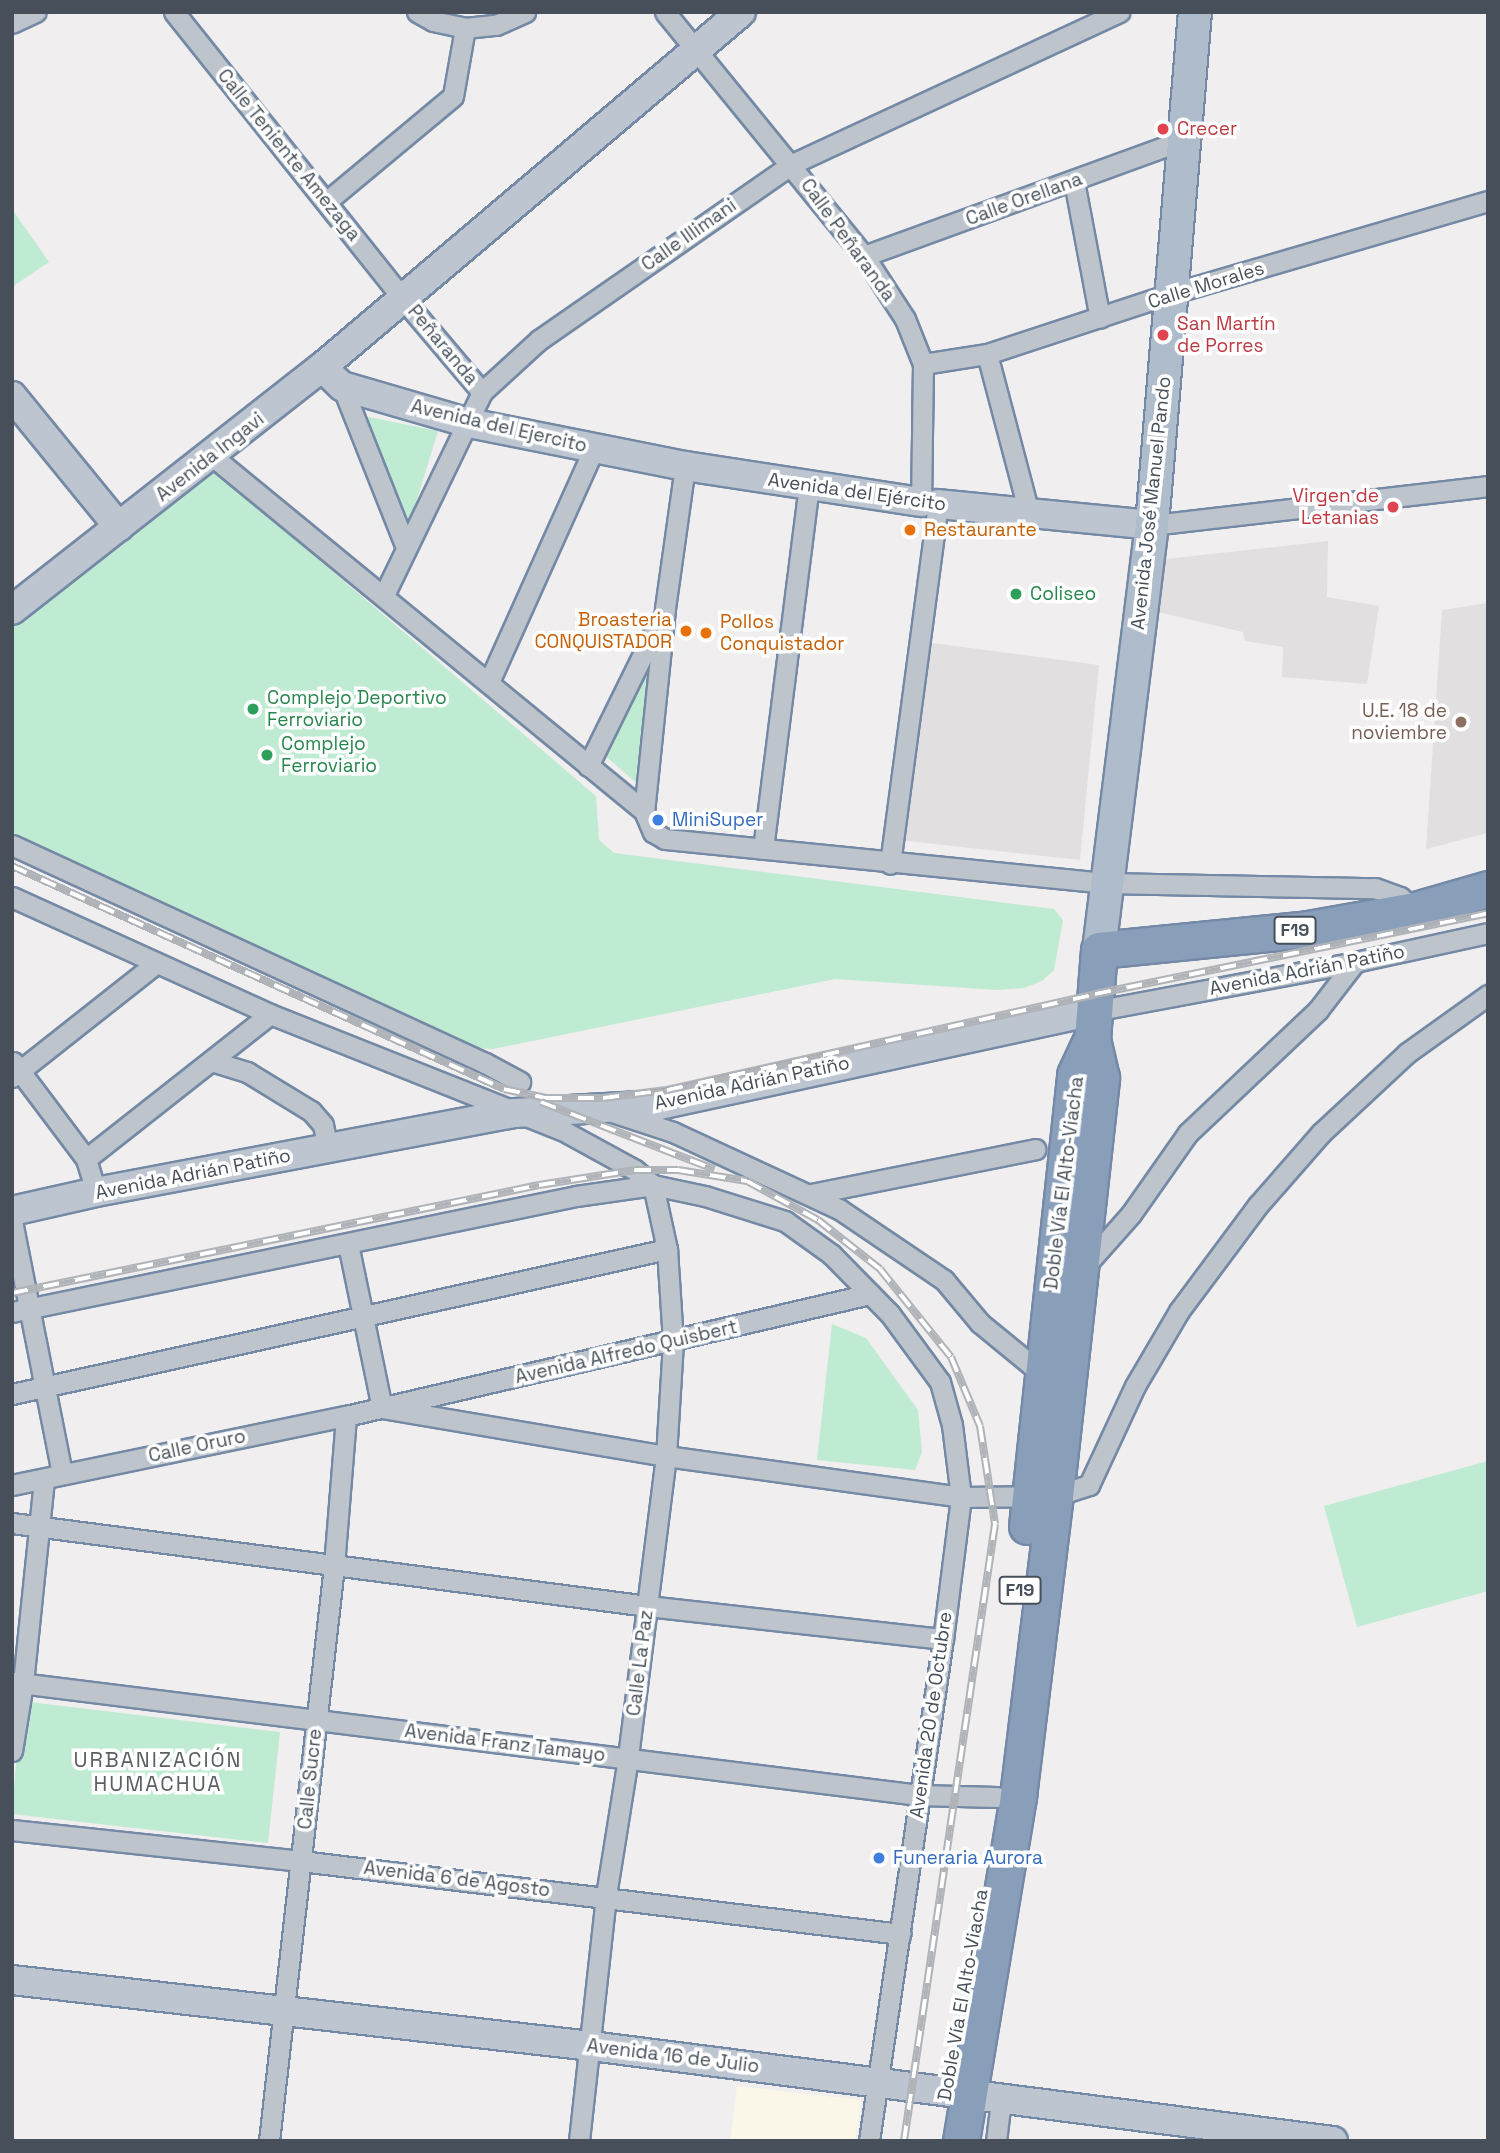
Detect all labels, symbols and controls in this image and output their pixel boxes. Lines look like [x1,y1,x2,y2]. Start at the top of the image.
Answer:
street label: Calle Teniente Amezaga [212,64,366,246]
place label: Crecer [1177,118,1237,140]
marker: Crecer [1155,121,1171,137]
street label: Calle Orellana [963,167,1085,231]
street label: Calle Peñaranda [796,174,900,306]
street label: Calle Illimani [637,194,741,276]
street label: Calle Morales [1145,256,1267,314]
street label: Peñaranda [403,300,483,390]
place label: San Martín de Porres [1177,313,1276,357]
marker: San Martín de Porres [1155,327,1171,343]
street label: Avenida José Manuel Pando [1126,375,1176,631]
street label: Avenida del Ejercito [409,395,589,457]
street label: Avenida Ingavi [151,408,269,506]
street label: Avenida del Ejército [766,468,948,516]
place label: Virgen de Letanias [1292,485,1379,529]
marker: Virgen de Letanias [1385,499,1401,515]
place label: Restaurante [924,519,1037,541]
marker: Restaurante [902,522,918,538]
place label: Coliseo [1030,583,1096,605]
marker: Coliseo [1008,586,1024,602]
place label: Broasteria CONQUISTADOR [534,609,672,653]
place label: Pollos Conquistador [720,611,844,655]
marker: Broasteria CONQUISTADOR [678,623,694,639]
marker: Pollos Conquistador [698,625,714,641]
place label: Complejo Deportivo Ferroviario [267,687,447,731]
place label: U.E. 18 de noviembre [1351,700,1447,744]
marker: Complejo Deportivo Ferroviario [245,701,261,717]
marker: U.E. 18 de noviembre [1453,714,1469,730]
place label: Complejo Ferroviario [281,733,377,777]
marker: Complejo Ferroviario [259,747,275,763]
place label: MiniSuper [672,809,763,831]
marker: MiniSuper [650,812,666,828]
road number: F19 [1272,916,1318,945]
street label: Avenida Adrián Patiño [1207,940,1407,1000]
street label: Avenida Adrián Patiño [652,1051,852,1115]
street label: Doble Vía El Alto-Viacha [1040,1075,1088,1291]
street label: Avenida Adrián Patiño [93,1144,293,1204]
street label: Avenida Alfredo Quisbert [513,1315,739,1389]
street label: Calle Oruro [146,1425,248,1467]
road number: F19 [997,1576,1043,1604]
street label: Calle La Paz [622,1609,658,1717]
street label: Avenida 20 de Octubre [905,1610,957,1820]
street label: Avenida Franz Tamayo [403,1719,607,1767]
street label: Calle Sucre [293,1727,327,1831]
district label: URBANIZACIÓN HUMACHUA [75,1747,241,1797]
place label: Funeraria Aurora [893,1847,1043,1869]
marker: Funeraria Aurora [871,1850,887,1866]
street label: Avenida 6 de Agosto [362,1856,552,1902]
street label: Doble Vía El Alto-Viacha [933,1887,993,2103]
street label: Avenida 16 de Julio [586,2034,760,2078]

